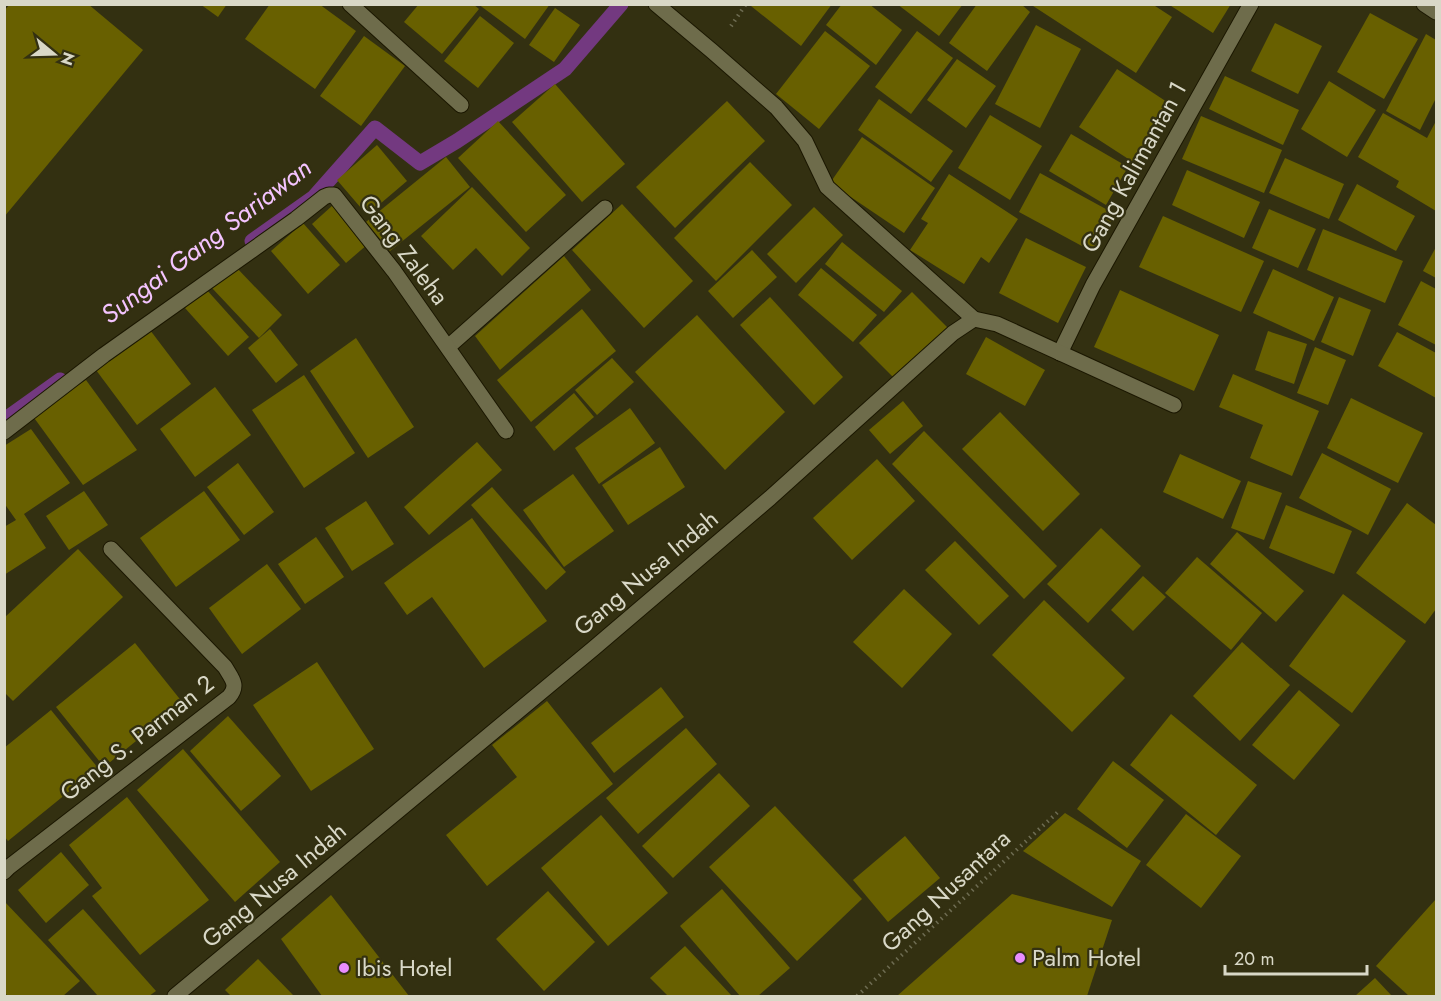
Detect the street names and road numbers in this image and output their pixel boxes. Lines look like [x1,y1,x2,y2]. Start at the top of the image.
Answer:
street label: Gang Kalimantan 1 [1072,75,1195,259]
street label: Gang Zaleha [351,187,458,312]
street label: Gang Nusa Indah [566,502,726,644]
street label: Gang S. Parman 2 [52,666,221,809]
street label: Gang Nusa Indah [194,814,354,956]
street label: Gang Nusantara [873,821,1018,960]

